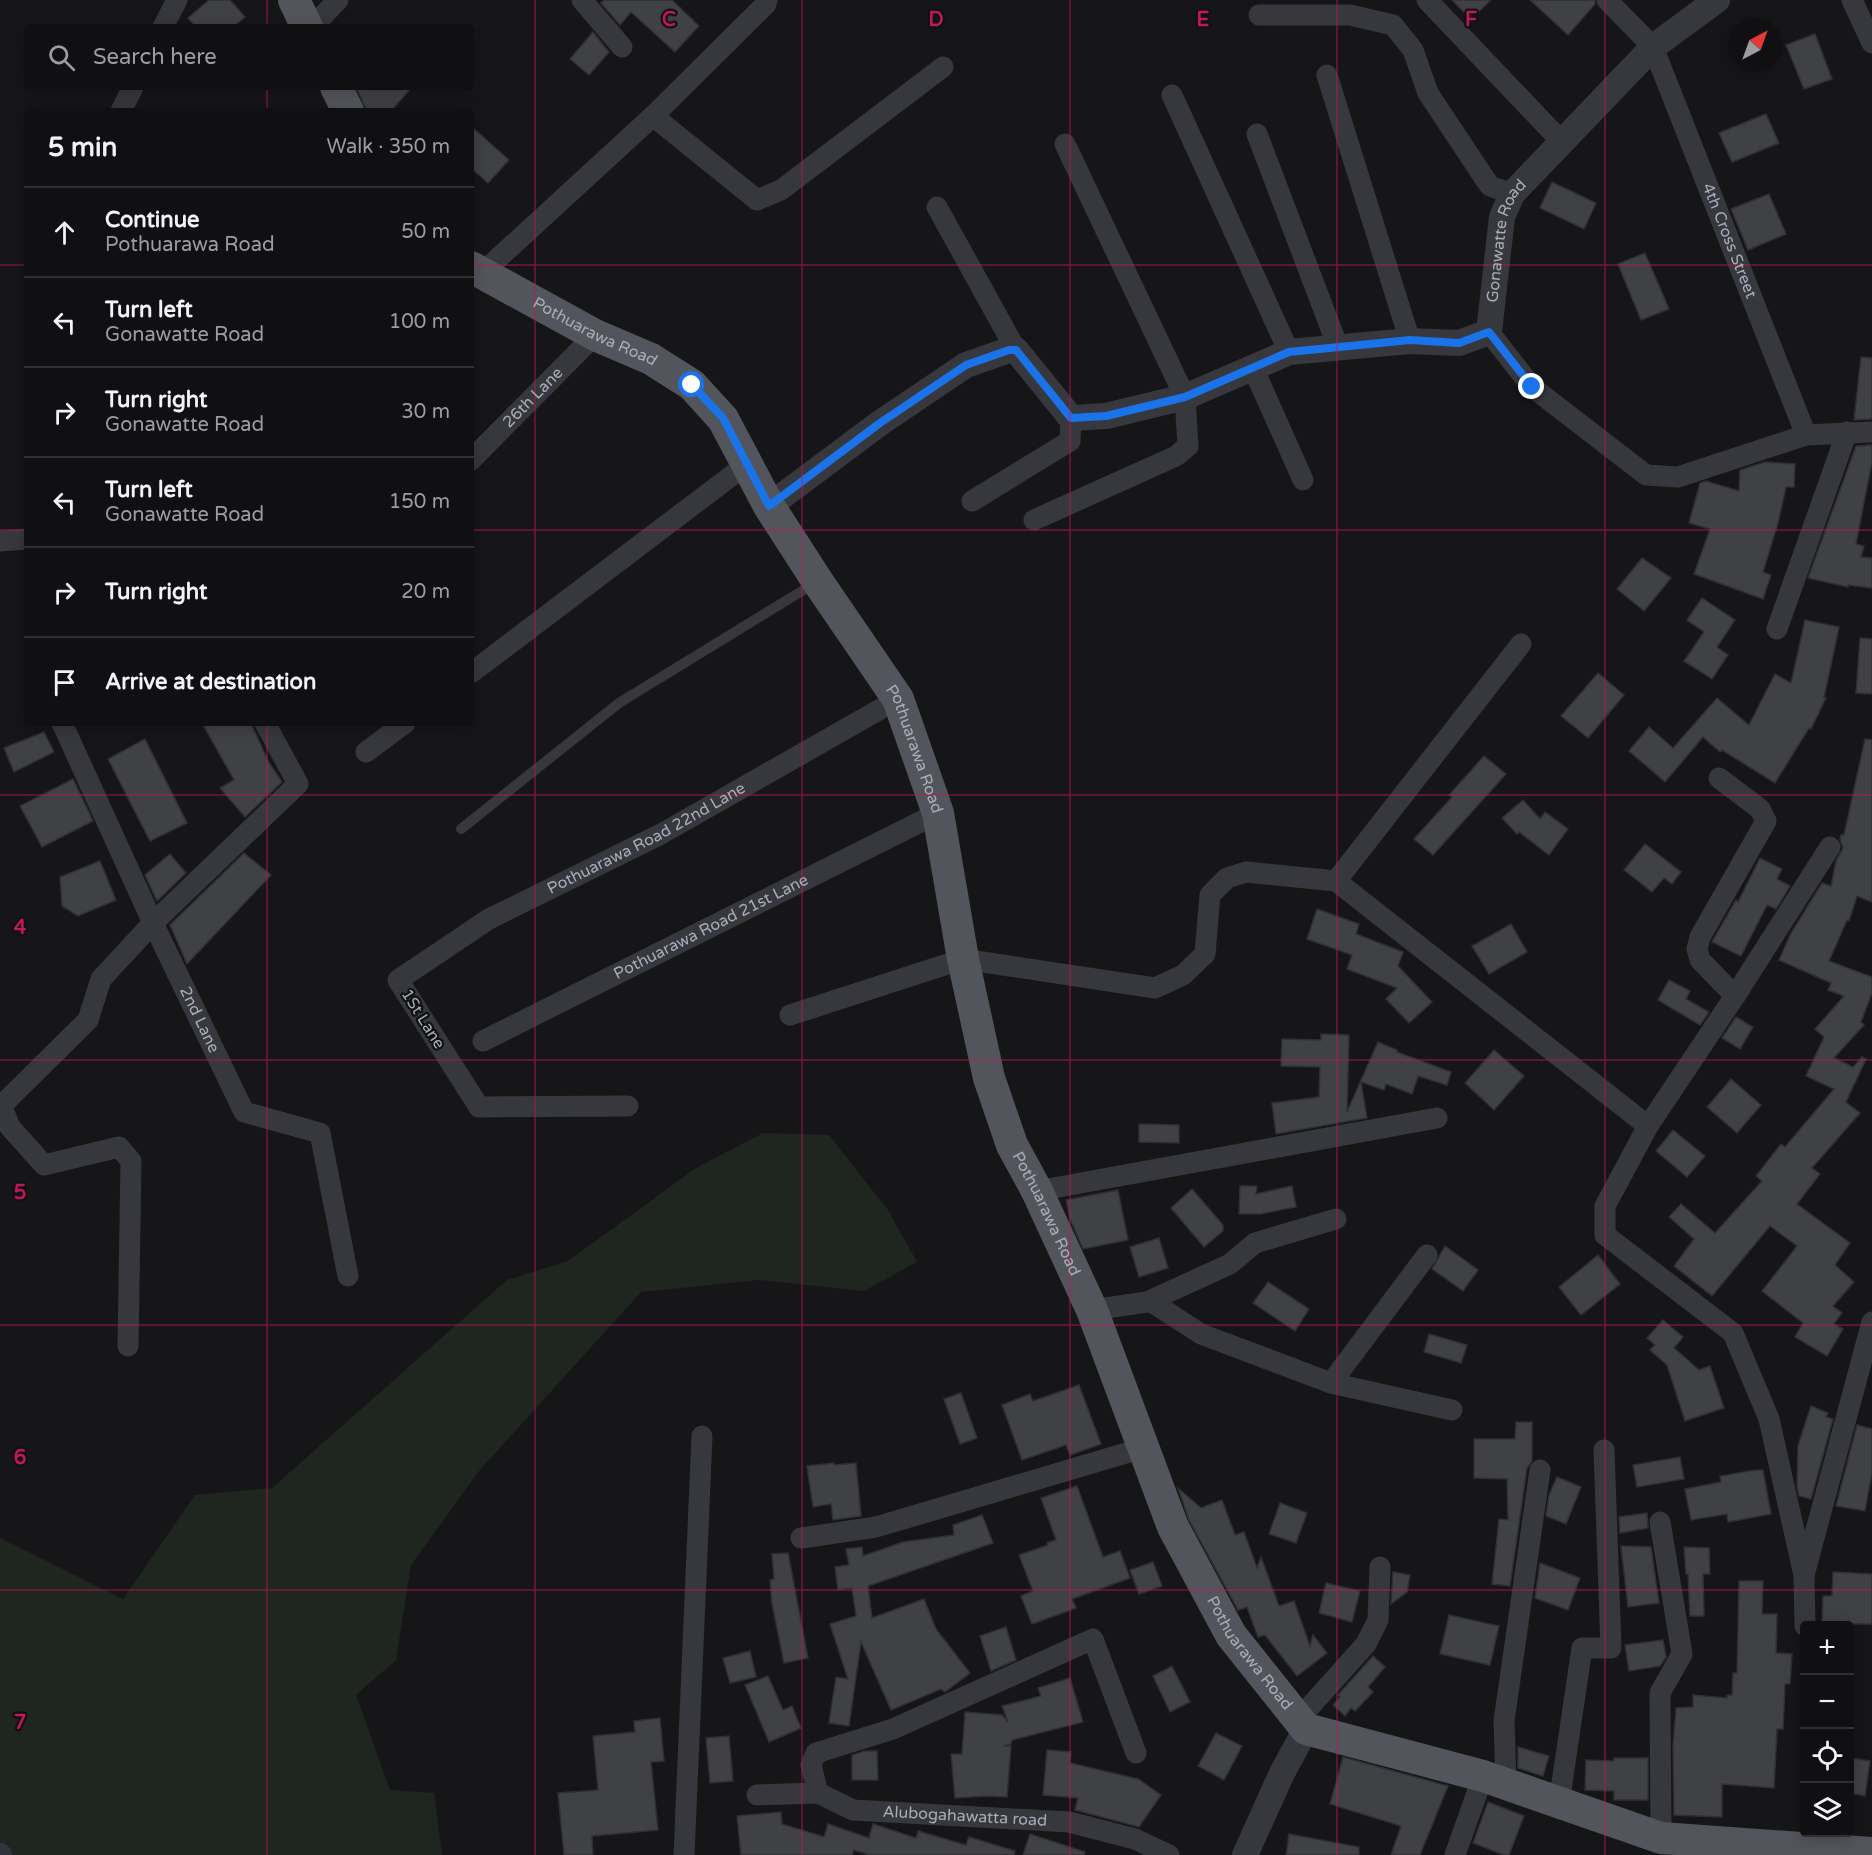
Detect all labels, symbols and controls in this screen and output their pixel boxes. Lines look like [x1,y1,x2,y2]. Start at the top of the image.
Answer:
text: C [662,8,676,32]
text: D [928,8,944,32]
text: E [1197,8,1210,32]
text: F [1465,8,1477,32]
north arrow [1728,18,1782,72]
search box [24,24,474,90]
icon: search [45,41,78,74]
text: Search here [93,44,217,70]
text: 5 min [48,132,117,163]
text: Walk · 350 m [327,135,450,159]
street label: Gonawatte Road [1482,175,1531,304]
street label: 4th Cross Street [1698,180,1761,301]
text: Continue [105,207,200,233]
icon: ahead [48,216,81,249]
text: 50 m [401,220,450,244]
text: Pothuarawa Road [105,233,275,257]
street label: Pothuarawa Road [529,293,661,370]
text: Turn left [105,297,193,323]
icon: left [48,306,81,339]
text: 100 m [389,310,450,334]
text: Gonawatte Road [105,323,264,347]
street label: 26th Lane [499,363,567,432]
route start [678,371,704,397]
route end [1518,373,1544,399]
text: Turn right [105,387,207,413]
icon: right [48,396,81,429]
text: 30 m [401,400,450,424]
text: Gonawatte Road [105,413,264,437]
text: Turn left [105,477,193,503]
icon: left [48,486,81,519]
text: 150 m [389,490,450,514]
text: Gonawatte Road [105,503,264,527]
icon: right [48,576,81,609]
text: Turn right [105,579,207,605]
text: 20 m [401,580,450,604]
icon: arrive [48,666,81,699]
text: Arrive at destination [105,669,316,695]
street label: Pothuarawa Road [881,681,947,816]
street label: Pothuarawa Road 22nd Lane [544,778,749,899]
street label: Pothuarawa Road 21st Lane [610,870,812,984]
text: 4 [14,916,27,940]
street label: 2nd Lane [175,983,224,1056]
street label: 1St Lane [397,985,449,1053]
street label: Pothuarawa Road [1008,1148,1085,1279]
text: 5 [14,1181,26,1205]
text: 6 [14,1446,26,1470]
street label: Pothuarawa Road [1202,1593,1297,1714]
map controls [1800,1621,1854,1837]
button: + [1800,1621,1854,1675]
button: − [1800,1675,1854,1729]
text: 7 [14,1711,26,1735]
button: locate [1800,1729,1854,1783]
button: layers [1800,1783,1854,1837]
street label: Alubogahawatta road [882,1802,1048,1831]

